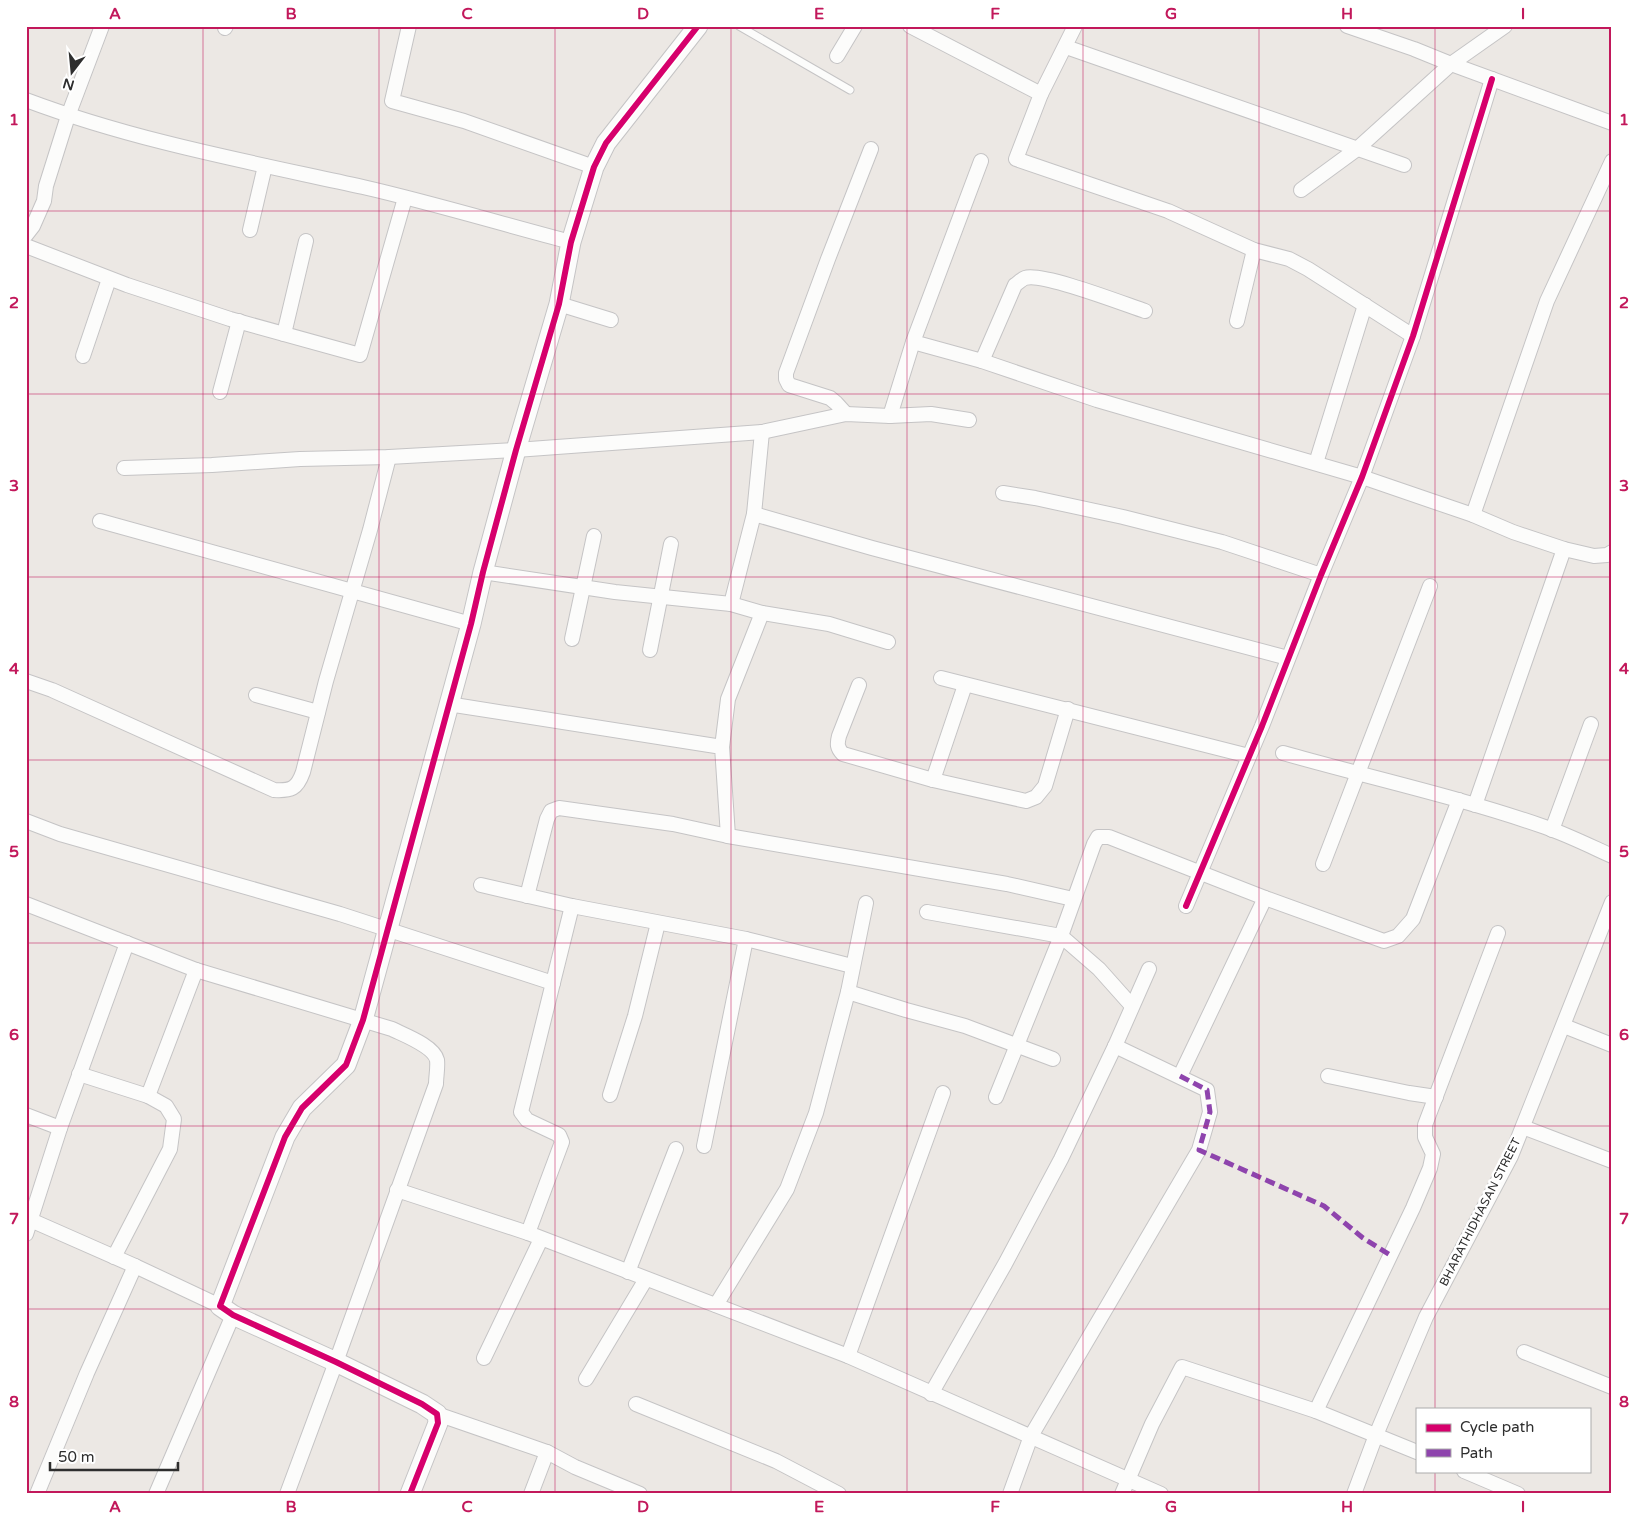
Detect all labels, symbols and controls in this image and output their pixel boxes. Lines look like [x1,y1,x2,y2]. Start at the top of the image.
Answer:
text: A [109,4,121,24]
text: B [285,4,297,24]
text: C [461,4,473,24]
text: D [637,4,649,24]
text: E [814,4,824,24]
text: F [990,4,1000,24]
text: G [1165,4,1177,24]
text: H [1341,4,1353,24]
text: I [1521,4,1525,24]
north arrow [48,48,98,98]
text: N [61,74,76,94]
text: 1 [9,110,19,130]
text: 1 [1619,110,1629,130]
text: 2 [9,293,19,313]
text: 2 [1619,293,1629,313]
text: 3 [9,476,19,496]
text: 3 [1619,476,1629,496]
text: 4 [9,659,19,679]
text: 4 [1619,659,1629,679]
text: 5 [9,842,19,862]
text: 5 [1619,842,1629,862]
text: 6 [9,1025,19,1045]
text: 6 [1619,1025,1629,1045]
street label: BHARATHIDHASAN STREET [1436,1135,1524,1288]
text: 7 [9,1209,19,1229]
text: 7 [1619,1209,1629,1229]
text: 8 [9,1392,19,1412]
text: 8 [1619,1392,1629,1412]
legend [1416,1408,1590,1472]
text: Cycle path [1460,1418,1534,1436]
scale bar [50,1440,178,1472]
text: Path [1460,1444,1493,1462]
text: 50 m [58,1448,95,1466]
text: A [109,1497,121,1517]
text: B [285,1497,297,1517]
text: C [461,1497,473,1517]
text: D [637,1497,649,1517]
text: E [814,1497,824,1517]
text: F [990,1497,1000,1517]
text: G [1165,1497,1177,1517]
text: H [1341,1497,1353,1517]
text: I [1521,1497,1525,1517]

